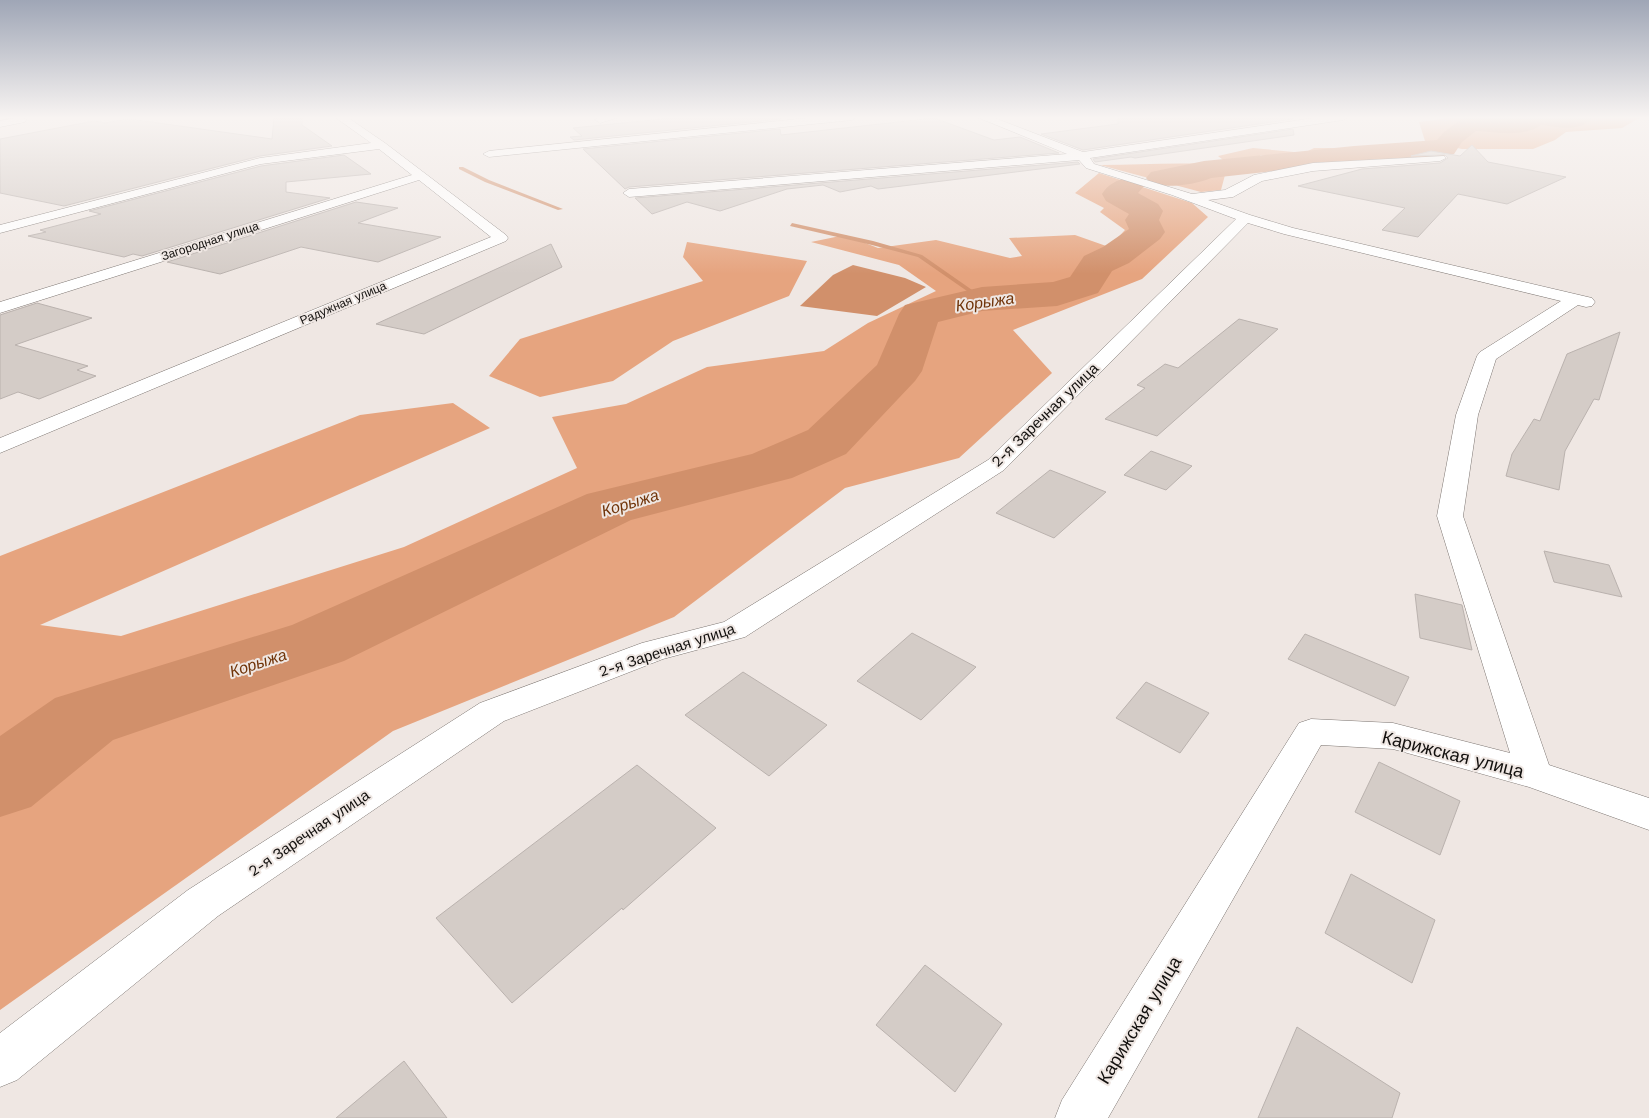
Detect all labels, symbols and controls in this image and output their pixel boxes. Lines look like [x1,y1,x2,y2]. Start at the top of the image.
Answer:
street label: Загородная улица [159,219,261,263]
street label: Радужная улица [298,278,389,327]
water label: Корыжа [955,288,1016,316]
street label: 2-я Заречная улица [988,359,1103,471]
water label: Корыжа [599,485,661,521]
street label: 2-я Заречная улица [597,619,738,680]
water label: Корыжа [227,645,289,681]
street label: Карижская улица [1380,726,1527,782]
street label: 2-я Заречная улица [245,786,373,880]
street label: Карижская улица [1093,951,1186,1088]

